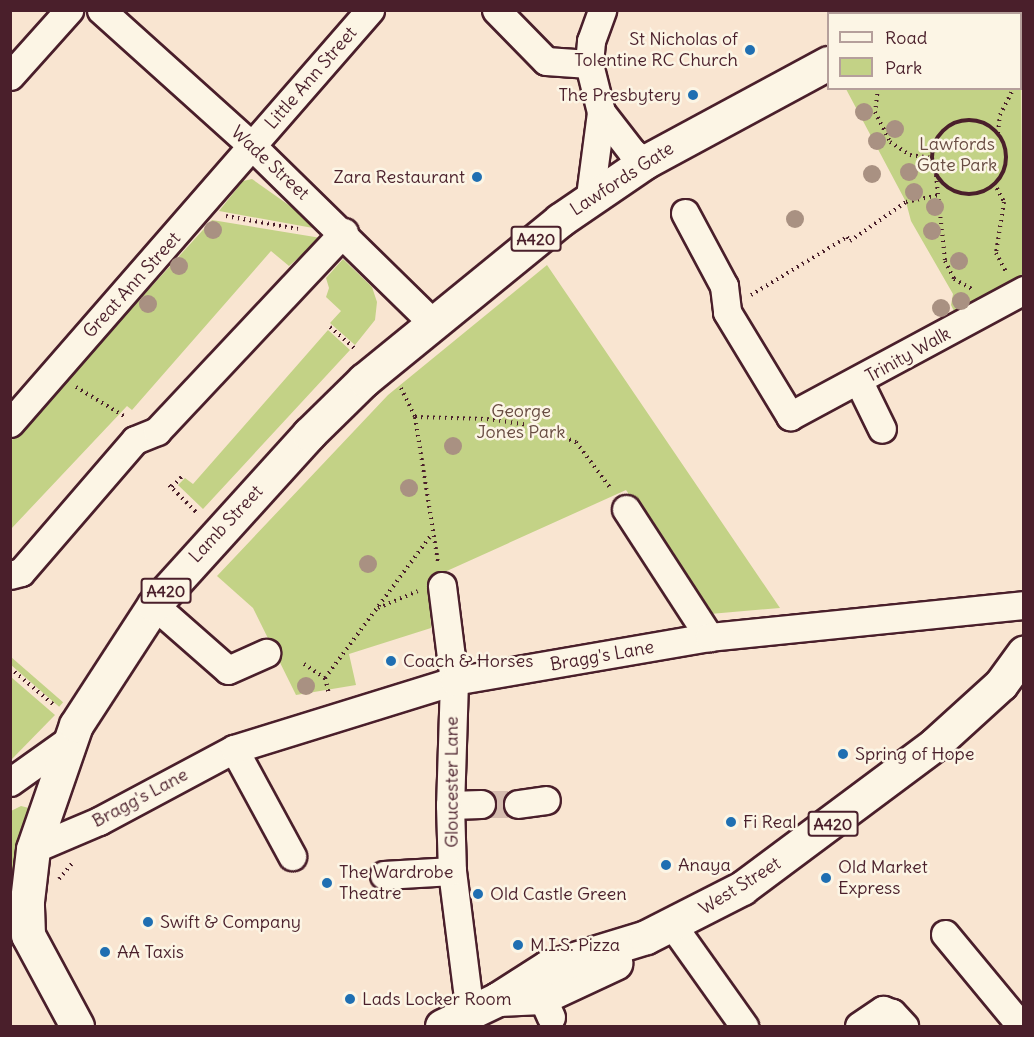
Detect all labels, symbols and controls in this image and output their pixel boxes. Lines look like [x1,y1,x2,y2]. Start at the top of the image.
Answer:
legend [827,12,1022,90]
street label: Little Ann Street [261,22,361,134]
text: Road [885,26,927,49]
place label: St Nicholas of Tolentine RC Church [574,29,738,72]
marker: St Nicholas of Tolentine RC Church [743,43,757,57]
text: Park [885,56,922,79]
place label: The Presbytery [558,84,681,106]
marker: The Presbytery [686,88,700,102]
street label: Wade Street [227,122,313,204]
park label: Lawfords Gate Park [917,134,997,176]
street label: Lawfords Gate [566,138,678,220]
place label: Zara Restaurant [334,166,465,188]
marker: Zara Restaurant [470,170,484,184]
road number: A420 [510,226,562,252]
street label: Great Ann Street [79,228,185,342]
street label: Trinity Walk [862,323,954,387]
park label: George Jones Park [476,401,566,444]
street label: Lamb Street [185,481,267,567]
road number: A420 [140,578,192,604]
street label: Bragg's Lane [548,636,656,676]
place label: Coach & Horses [403,650,533,672]
marker: Coach & Horses [384,654,398,668]
street label: Gloucester Lane [441,716,463,848]
place label: Spring of Hope [855,743,975,765]
marker: Spring of Hope [836,747,850,761]
street label: Bragg's Lane [88,764,192,832]
place label: Fi Real [743,811,797,833]
road number: A420 [808,811,858,837]
marker: Fi Real [724,815,738,829]
street label: West Street [695,852,785,920]
place label: Anaya [678,854,731,876]
place label: Old Market Express [838,857,928,900]
marker: Anaya [659,858,673,872]
place label: The Wardrobe Theatre [339,862,453,904]
marker: Old Market Express [819,871,833,885]
marker: The Wardrobe Theatre [320,876,334,890]
place label: Old Castle Green [490,883,627,905]
marker: Old Castle Green [471,887,485,901]
place label: Swift & Company [160,911,301,933]
marker: Swift & Company [141,915,155,929]
place label: M.I.S. Pizza [530,934,620,956]
marker: M.I.S. Pizza [511,938,525,952]
place label: AA Taxis [117,941,184,963]
marker: AA Taxis [98,945,112,959]
place label: Lads Locker Room [362,988,511,1010]
marker: Lads Locker Room [343,992,357,1006]

